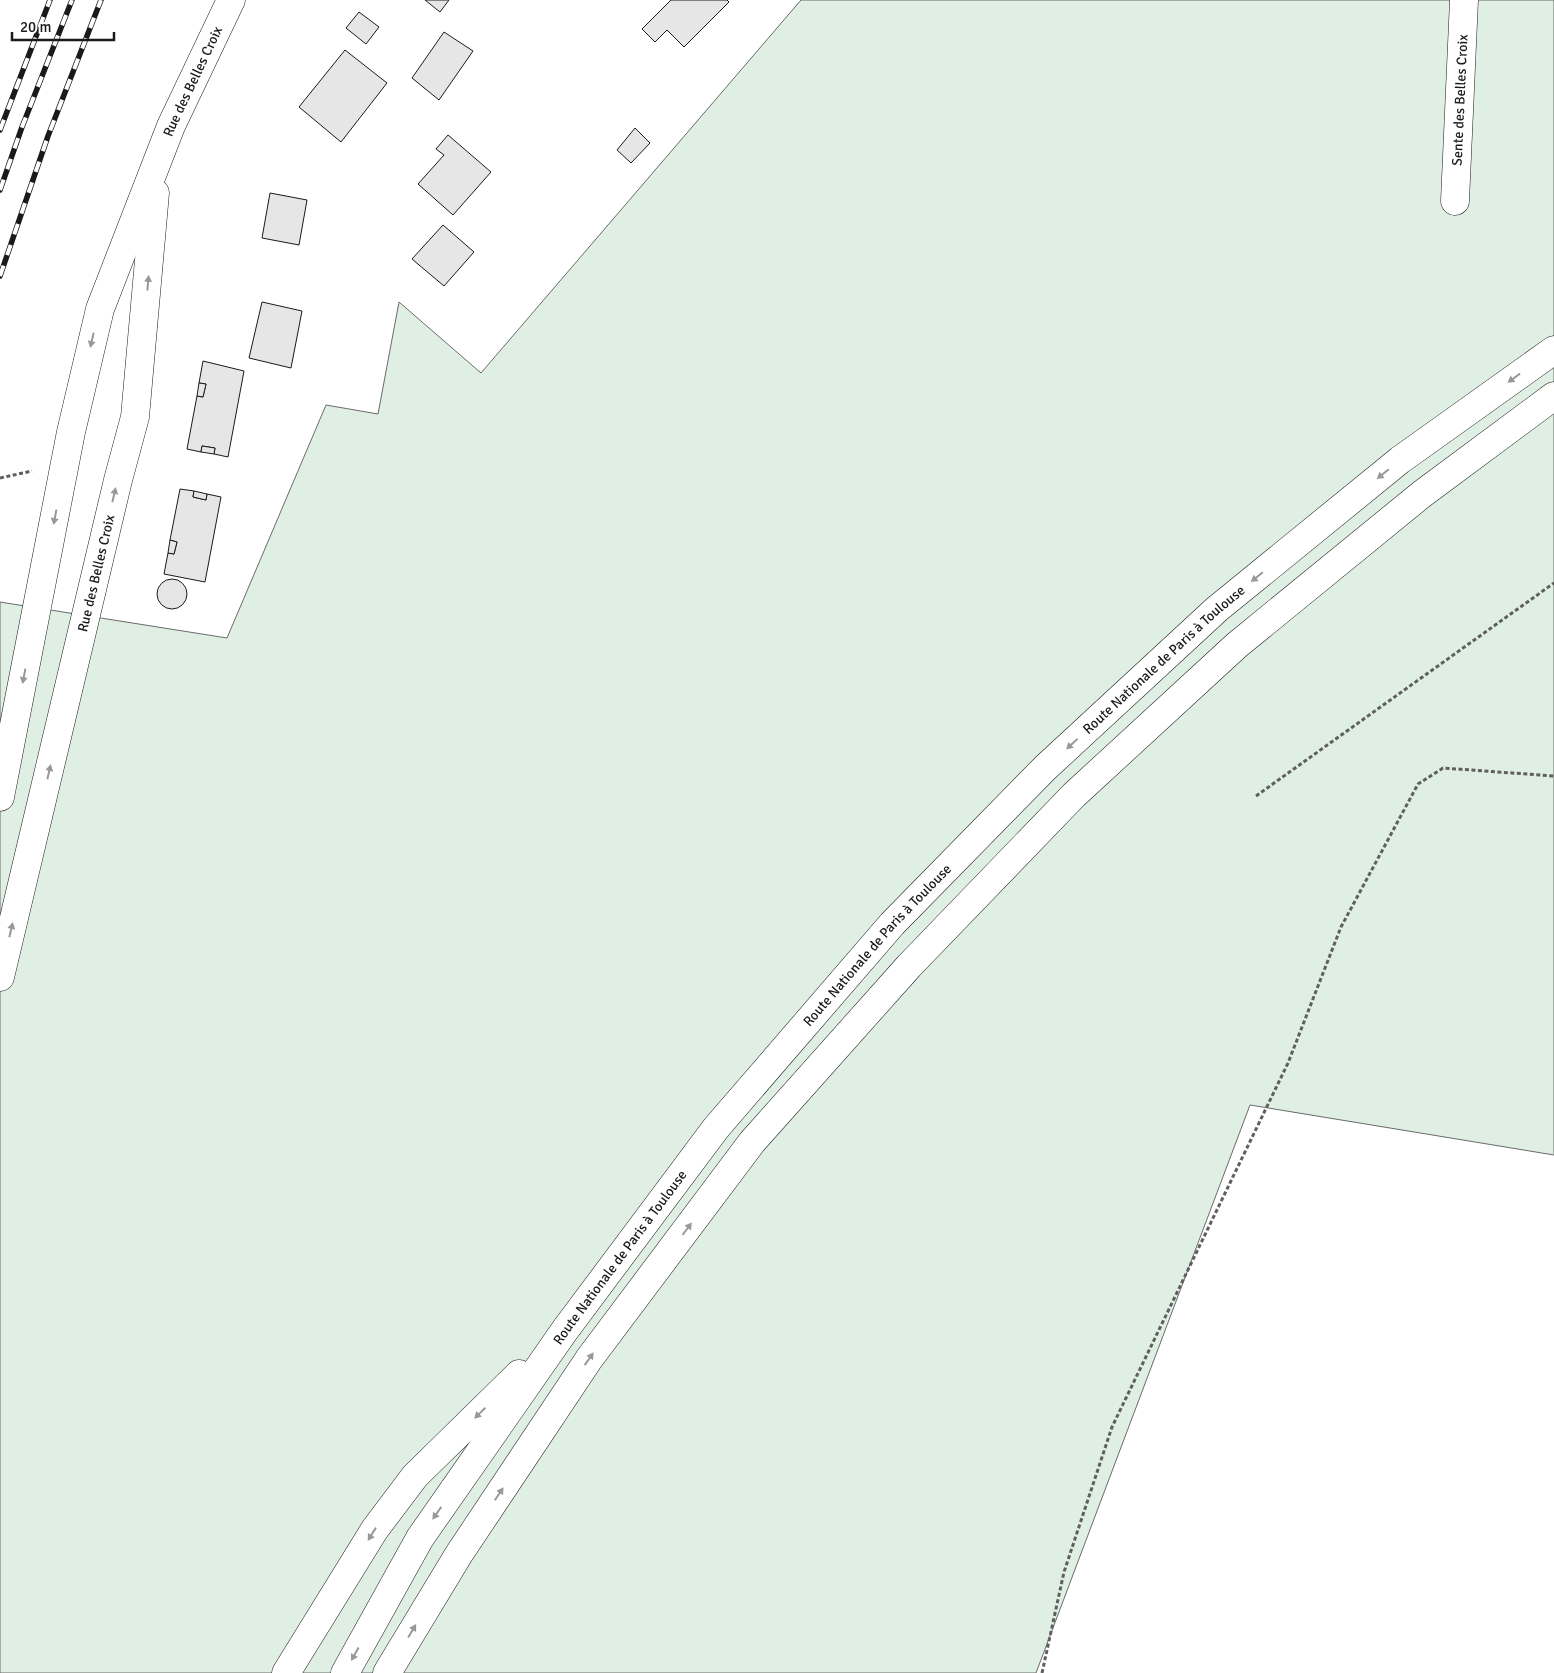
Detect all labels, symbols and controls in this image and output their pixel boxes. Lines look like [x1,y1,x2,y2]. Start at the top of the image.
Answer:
scale bar [12,10,115,42]
text: 20 m [20,18,51,36]
street label: Rue des Belles Croix [159,23,226,139]
street label: Sente des Belles Croix [1448,33,1471,166]
one-way arrow [144,275,152,291]
one-way arrow [88,333,96,348]
one-way arrow [1507,373,1521,383]
one-way arrow [1377,468,1390,479]
one-way arrow [110,487,118,502]
one-way arrow [51,509,59,524]
street label: Rue des Belles Croix [74,512,118,634]
one-way arrow [1251,571,1264,582]
street label: Route Nationale de Paris à Toulouse [1079,581,1248,737]
one-way arrow [19,668,27,684]
one-way arrow [1066,738,1078,750]
one-way arrow [45,764,53,779]
street label: Route Nationale de Paris à Toulouse [799,860,955,1030]
one-way arrow [7,922,15,938]
street label: Route Nationale de Paris à Toulouse [549,1167,690,1348]
one-way arrow [681,1223,692,1236]
one-way arrow [584,1352,594,1366]
one-way arrow [474,1406,486,1418]
one-way arrow [494,1487,504,1501]
one-way arrow [432,1506,442,1520]
one-way arrow [368,1527,377,1541]
one-way arrow [408,1625,417,1638]
one-way arrow [351,1647,360,1660]

